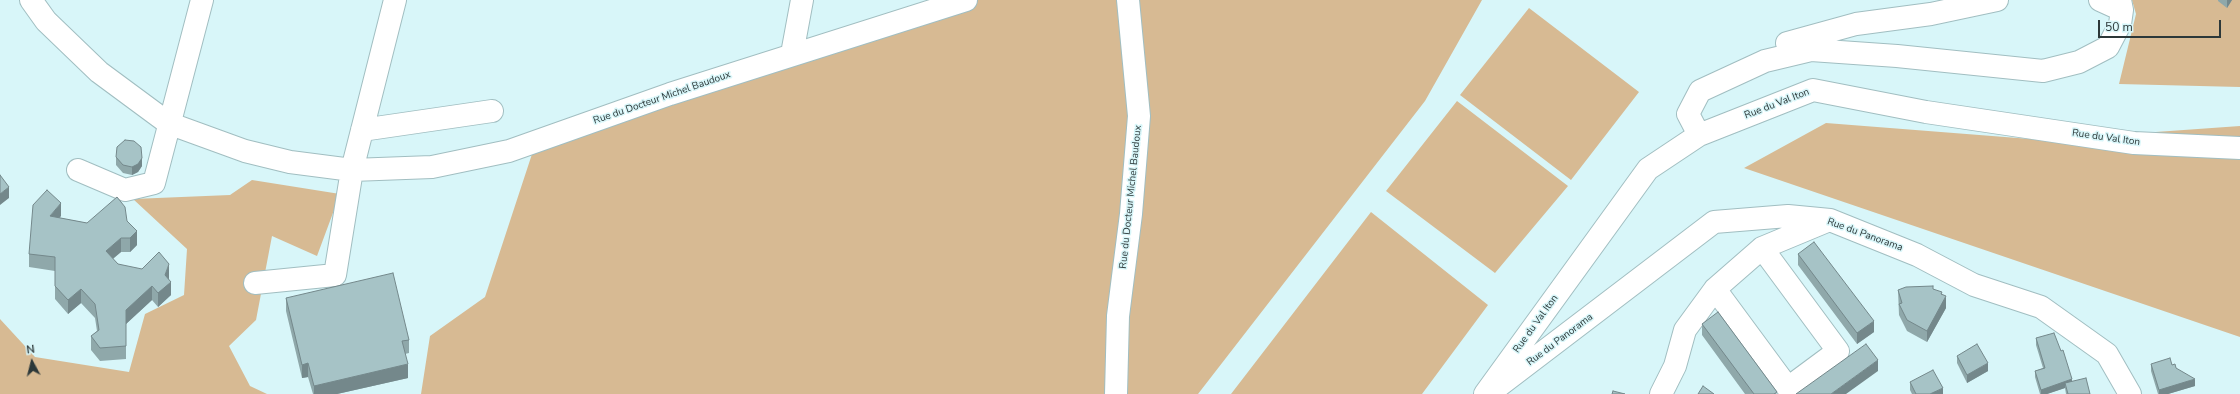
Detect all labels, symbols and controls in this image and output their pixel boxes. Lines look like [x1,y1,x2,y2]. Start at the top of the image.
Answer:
scale bar [2100,12,2223,38]
text: 50 m [2105,19,2133,35]
street label: Rue du Docteur Michel Baudoux [592,69,732,127]
street label: Rue du Val Iton [1743,86,1811,122]
street label: Rue du Docteur Michel Baudoux [1117,125,1145,269]
street label: Rue du Val Iton [2071,127,2141,149]
street label: Rue du Panorama [1826,216,1904,254]
street label: Rue du Val Iton [1511,293,1561,355]
street label: Rue du Panorama [1525,311,1595,369]
north arrow [12,342,52,382]
text: N [25,342,35,358]

